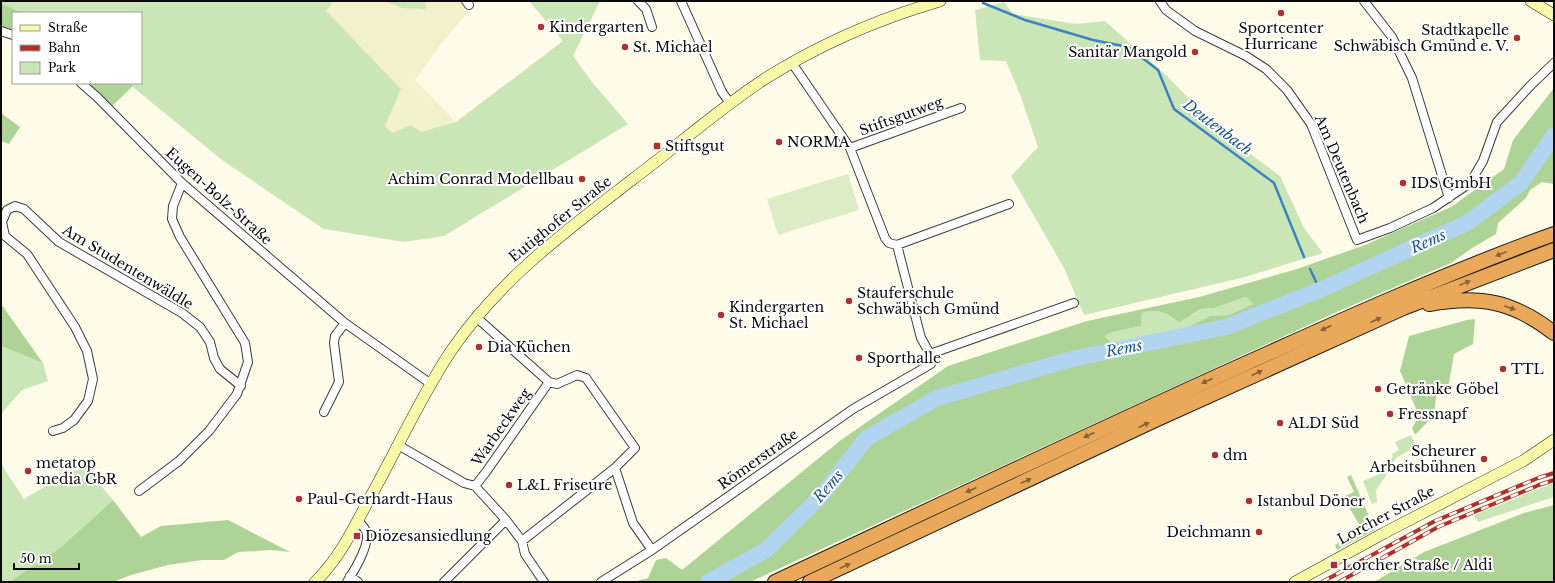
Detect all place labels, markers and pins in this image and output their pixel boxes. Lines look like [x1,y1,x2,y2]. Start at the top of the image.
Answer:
marker: Sportcenter Hurricane [1276,8,1286,18]
place label: Kindergarten [549,18,645,36]
place label: Sportcenter Hurricane [1239,19,1324,53]
place label: Stadtkapelle Schwäbisch Gmünd e. V. [1334,21,1509,55]
marker: Kindergarten [536,22,546,32]
marker: Stadtkapelle Schwäbisch Gmünd e. V. [1512,33,1522,43]
place label: St. Michael [633,38,713,56]
marker: St. Michael [620,42,630,52]
place label: Sanitär Mangold [1068,43,1188,61]
marker: Sanitär Mangold [1190,47,1200,57]
place label: NORMA [787,133,850,151]
place label: Stiftsgut [665,137,725,155]
marker: NORMA [774,137,784,147]
marker: Stiftsgut [652,141,662,151]
place label: Achim Conrad Modellbau [387,170,575,188]
marker: Achim Conrad Modellbau [577,174,587,184]
place label: IDS GmbH [1411,174,1491,192]
marker: IDS GmbH [1398,178,1408,188]
place label: Stauferschule Schwäbisch Gmünd [857,284,1000,318]
marker: Stauferschule Schwäbisch Gmünd [844,296,854,306]
place label: Kindergarten St. Michael [729,298,825,332]
marker: Kindergarten St. Michael [716,310,726,320]
place label: Dia Küchen [487,338,571,356]
marker: Dia Küchen [474,342,484,352]
place label: Sporthalle [867,349,941,367]
marker: Sporthalle [854,353,864,363]
place label: TTL [1511,360,1544,378]
marker: TTL [1498,364,1508,374]
place label: Getränke Göbel [1386,380,1499,398]
marker: Getränke Göbel [1373,384,1383,394]
place label: Fressnapf [1398,405,1469,423]
marker: Fressnapf [1385,409,1395,419]
place label: ALDI Süd [1287,414,1359,432]
marker: ALDI Süd [1275,418,1285,428]
place label: Scheurer Arbeitsbühnen [1368,442,1476,476]
place label: dm [1223,446,1247,464]
marker: dm [1210,450,1220,460]
place label: metatop media GbR [36,454,118,488]
marker: Scheurer Arbeitsbühnen [1479,454,1489,464]
marker: metatop media GbR [23,466,33,476]
place label: L&L Friseure [517,476,612,494]
marker: L&L Friseure [504,480,514,490]
place label: Paul-Gerhardt-Haus [307,490,453,508]
place label: Istanbul Döner [1257,492,1365,510]
marker: Paul-Gerhardt-Haus [294,494,304,504]
marker: Istanbul Döner [1244,496,1254,506]
place label: Deichmann [1167,523,1251,541]
place label: Diözesansiedlung [365,527,492,545]
marker: Deichmann [1254,527,1264,537]
marker: Diözesansiedlung [352,531,362,541]
place label: Lorcher Straße / Aldi [1342,556,1493,574]
marker: Lorcher Straße / Aldi [1329,560,1339,570]

